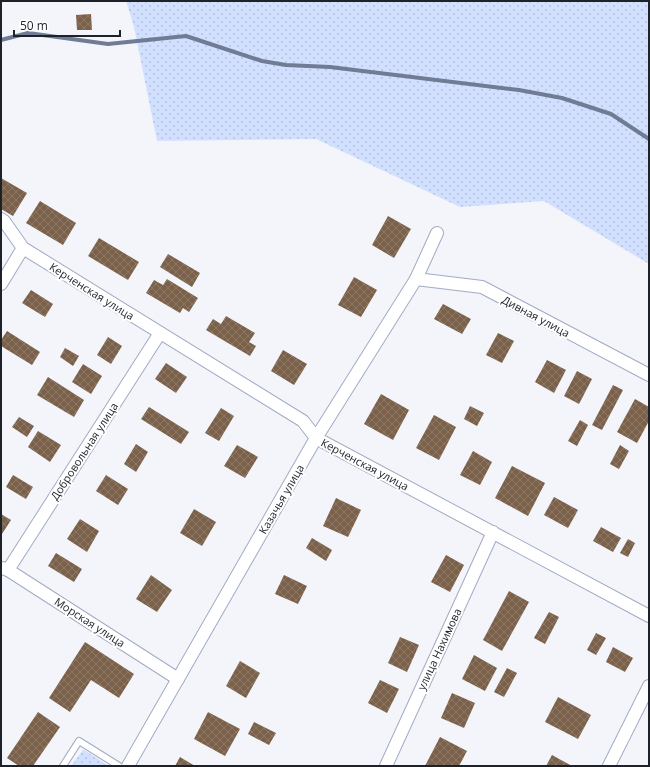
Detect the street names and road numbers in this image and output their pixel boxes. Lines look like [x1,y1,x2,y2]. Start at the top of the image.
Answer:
street label: Керченская улица [47,259,137,323]
street label: Дивная улица [500,292,572,340]
street label: Добровольная улица [47,399,121,503]
street label: Керченская улица [319,435,411,493]
street label: Казачья улица [255,461,307,537]
street label: Морская улица [52,594,128,650]
street label: улица Нахимова [413,606,465,692]

